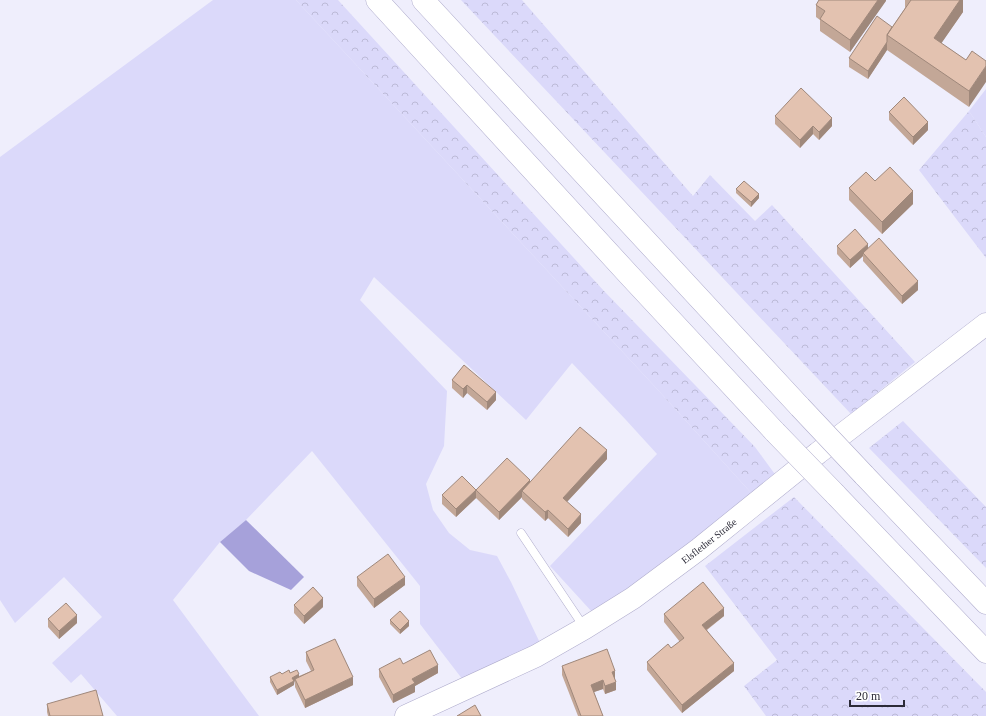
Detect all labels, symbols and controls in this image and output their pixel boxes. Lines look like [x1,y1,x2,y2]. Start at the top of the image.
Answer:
street label: Elsflether Straße [679,516,739,566]
scale bar [850,682,904,708]
text: 20 m [856,689,881,703]

